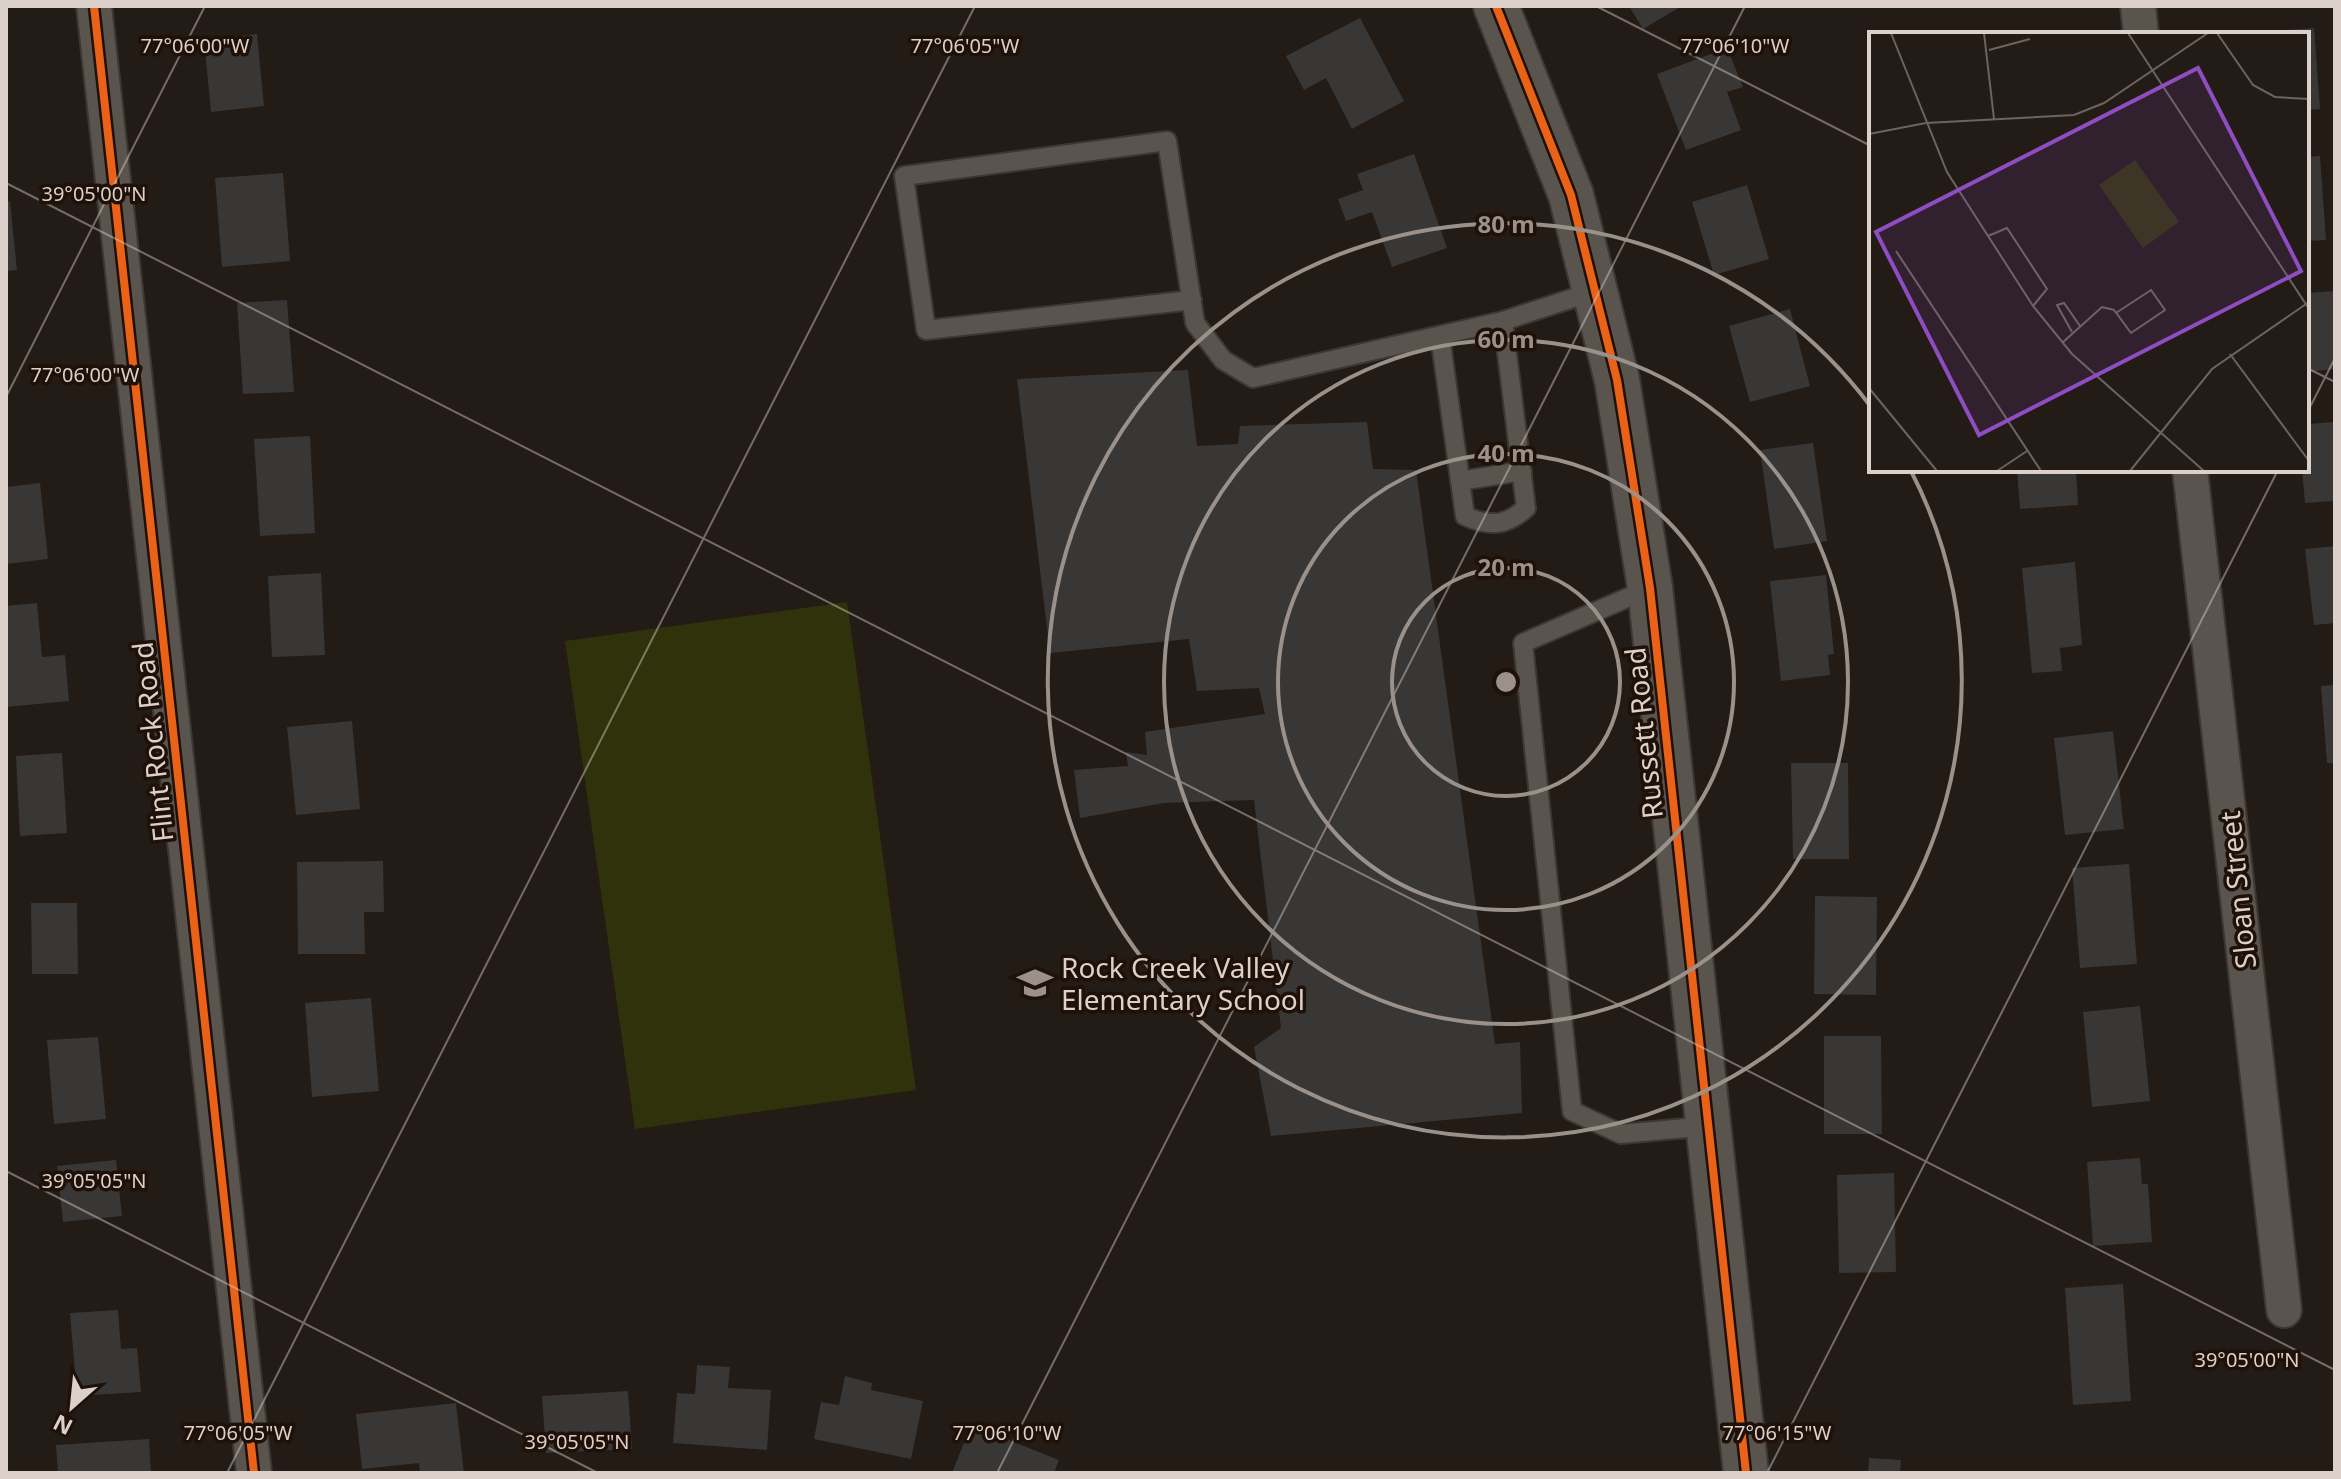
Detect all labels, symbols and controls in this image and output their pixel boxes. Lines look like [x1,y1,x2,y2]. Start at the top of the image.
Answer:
text: 77°06'00"W [141,32,250,59]
text: 77°06'05"W [911,32,1020,59]
text: 77°06'10"W [1681,32,1790,59]
inset map [1869,32,2309,472]
text: 39°05'00"N [41,180,147,207]
text: 80 m [1477,207,1535,240]
text: 60 m [1477,322,1535,355]
text: 77°06'00"W [31,361,140,388]
text: 40 m [1477,436,1535,469]
text: 20 m [1477,550,1535,583]
street label: Flint Rock Road [123,640,181,844]
street label: Russett Road [1615,645,1671,821]
centre of rings [1492,668,1520,696]
street label: Sloan Street [2210,809,2264,971]
place label: Rock Creek Valley Elementary School [1061,948,1305,1018]
school or university icon: Rock Creek Valley Elementary School [1016,964,1054,1002]
text: 39°05'05"N [41,1167,147,1194]
text: 39°05'00"N [2194,1346,2300,1373]
north arrow [32,1367,112,1447]
text: N [48,1408,77,1443]
text: 77°06'05"W [184,1419,293,1446]
text: 77°06'10"W [953,1419,1062,1446]
text: 77°06'15"W [1723,1419,1832,1446]
text: 39°05'05"N [524,1428,630,1455]

